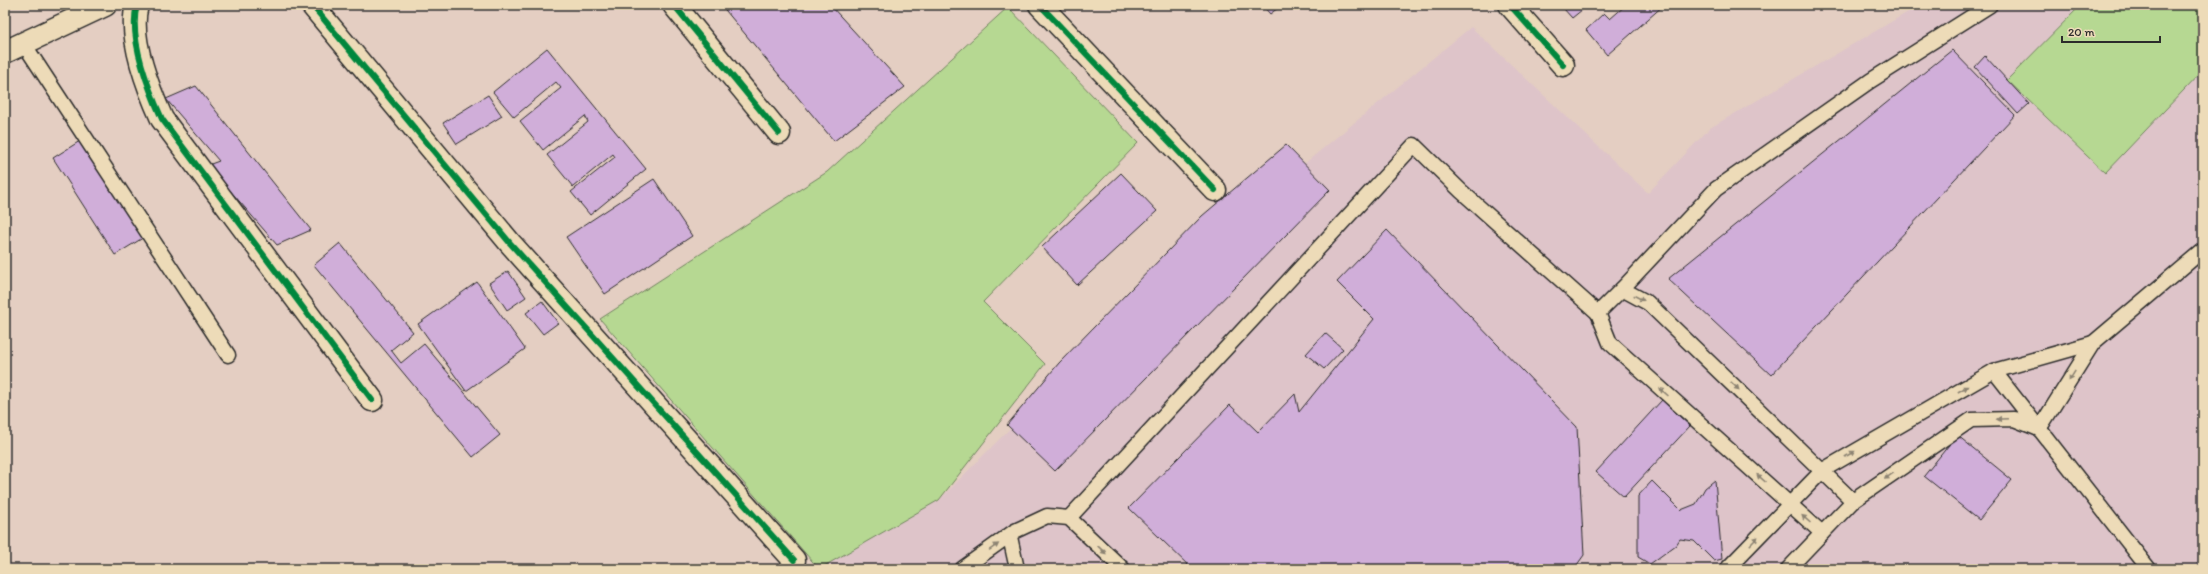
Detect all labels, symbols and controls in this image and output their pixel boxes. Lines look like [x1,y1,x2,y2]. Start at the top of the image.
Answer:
scale bar [2062,18,2160,44]
text: 20 m [2068,25,2095,39]
one-way arrow [1633,295,1645,301]
one-way arrow [2068,371,2076,381]
one-way arrow [1730,381,1740,391]
one-way arrow [1957,386,1969,393]
one-way arrow [1659,387,1669,396]
one-way arrow [1995,416,2008,422]
one-way arrow [1844,451,1856,458]
one-way arrow [1884,472,1894,480]
one-way arrow [1756,474,1766,483]
one-way arrow [1801,514,1811,523]
one-way arrow [1750,536,1759,546]
one-way arrow [989,543,999,551]
one-way arrow [1098,545,1107,554]

